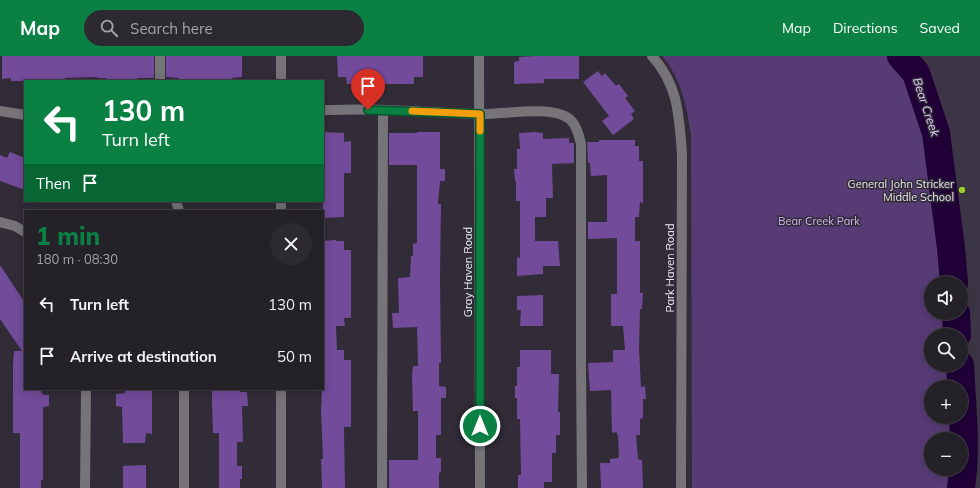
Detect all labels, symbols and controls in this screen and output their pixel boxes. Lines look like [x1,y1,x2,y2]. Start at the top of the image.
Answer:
search box [84,10,364,46]
text: Map [20,16,60,40]
icon: search [98,17,120,39]
text: Search here [130,19,213,38]
text: Map [782,19,811,37]
text: Directions [833,19,898,37]
text: Saved [920,19,960,37]
pin [351,69,385,110]
icon: arrive [357,75,379,97]
water label: Bear Creek [910,75,943,139]
text: 130 m [102,93,185,128]
icon: left [36,96,88,148]
text: Turn left [102,128,170,151]
icon: arrive [79,172,101,194]
text: Then [36,174,71,193]
place label: General John Stricker Middle School [848,177,954,204]
marker: General John Stricker Middle School [957,185,967,195]
park label: Bear Creek Park [778,214,860,228]
text: 1 min [36,221,100,251]
button: close [270,223,312,265]
street label: Park Haven Road [663,223,677,313]
street label: Gray Haven Road [461,227,475,317]
text: 180 m · 08:30 [36,251,118,267]
map controls [924,276,968,476]
button: sound [924,276,968,320]
icon: left [36,293,58,315]
text: Turn left [70,295,129,314]
text: 130 m [268,295,312,314]
button: search [924,328,968,372]
icon: arrive [36,345,58,367]
text: Arrive at destination [70,347,217,366]
text: 50 m [277,347,312,366]
button: + [924,380,968,424]
position arrow [459,405,501,447]
button: − [924,432,968,476]

